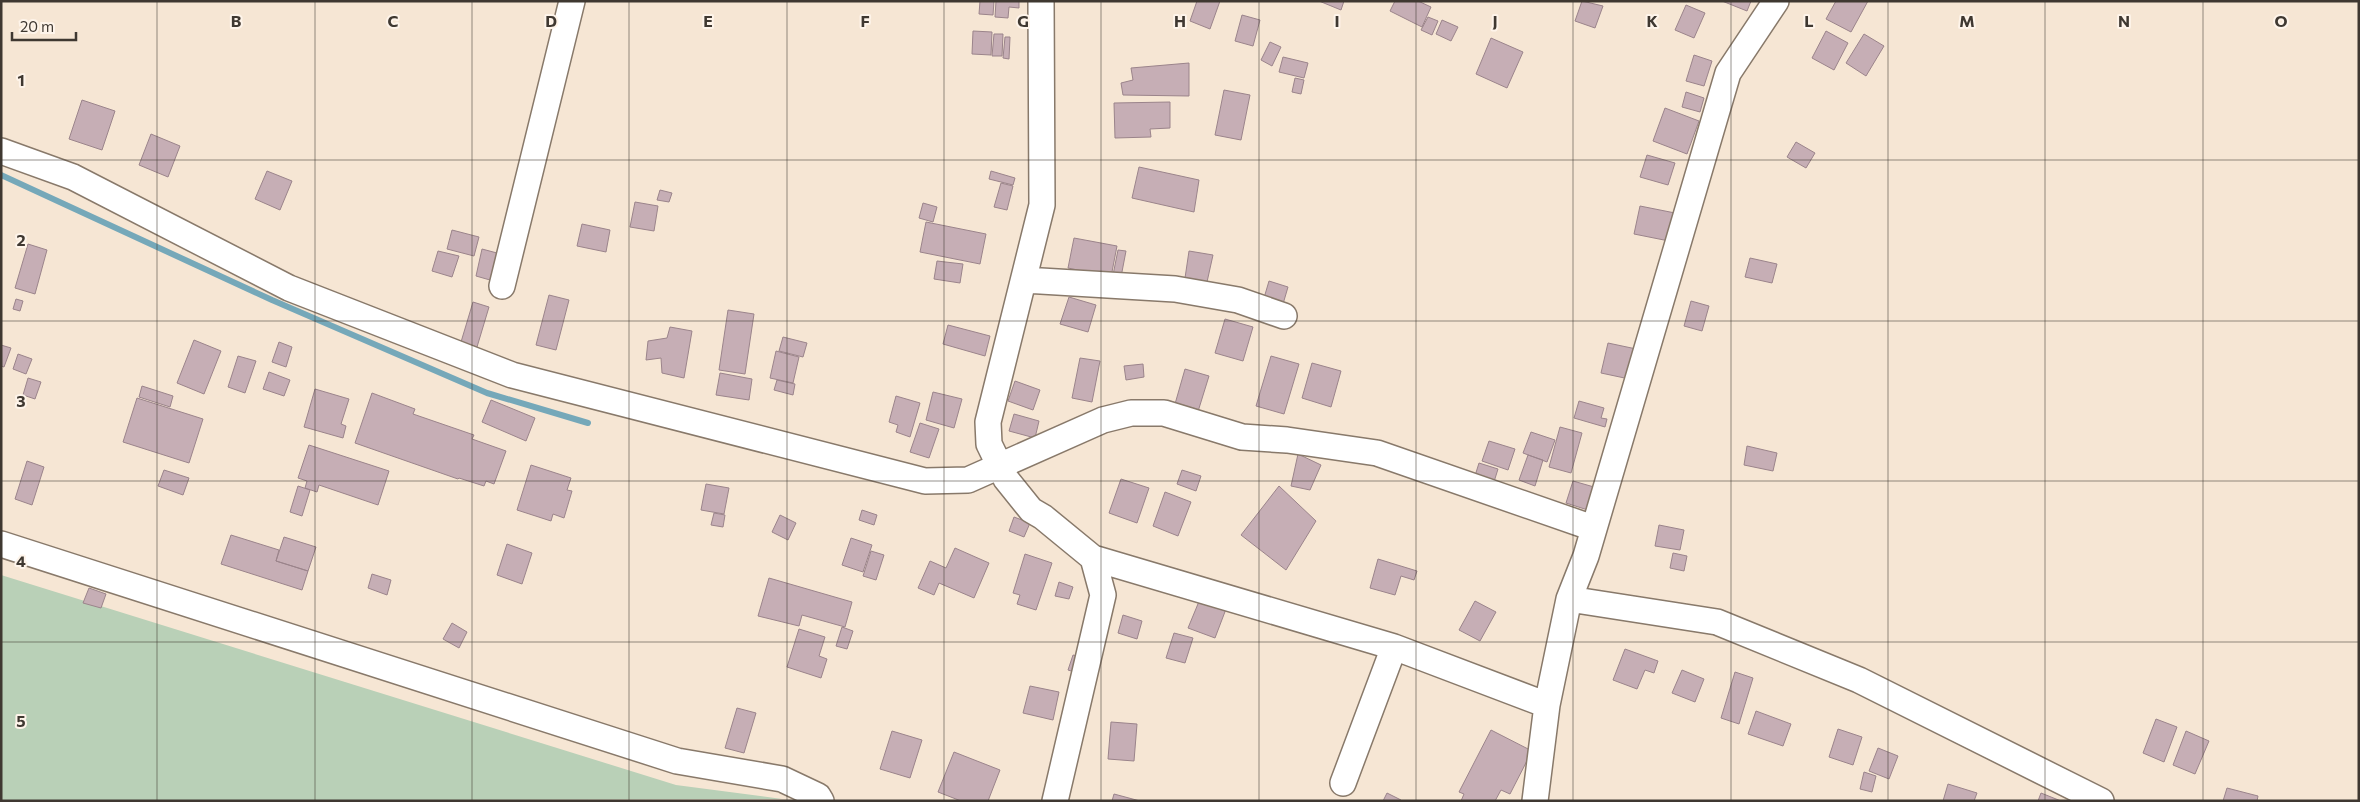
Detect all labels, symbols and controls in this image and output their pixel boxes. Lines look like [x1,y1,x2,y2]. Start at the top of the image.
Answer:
scale bar [12,10,76,42]
text: B [231,11,242,30]
text: C [388,11,399,30]
text: D [545,11,557,30]
text: E [703,11,713,30]
text: F [860,11,870,30]
text: G [1017,11,1029,30]
text: H [1174,11,1186,30]
text: I [1334,11,1340,30]
text: J [1492,11,1498,30]
text: K [1646,11,1658,30]
text: L [1804,11,1814,30]
text: M [1959,11,1975,30]
text: N [2118,11,2130,30]
text: O [2274,11,2288,30]
text: 20 m [20,17,54,35]
text: 1 [17,70,25,89]
text: 2 [16,230,26,249]
text: 3 [16,391,26,410]
text: 4 [16,551,26,570]
text: 5 [16,711,26,730]

